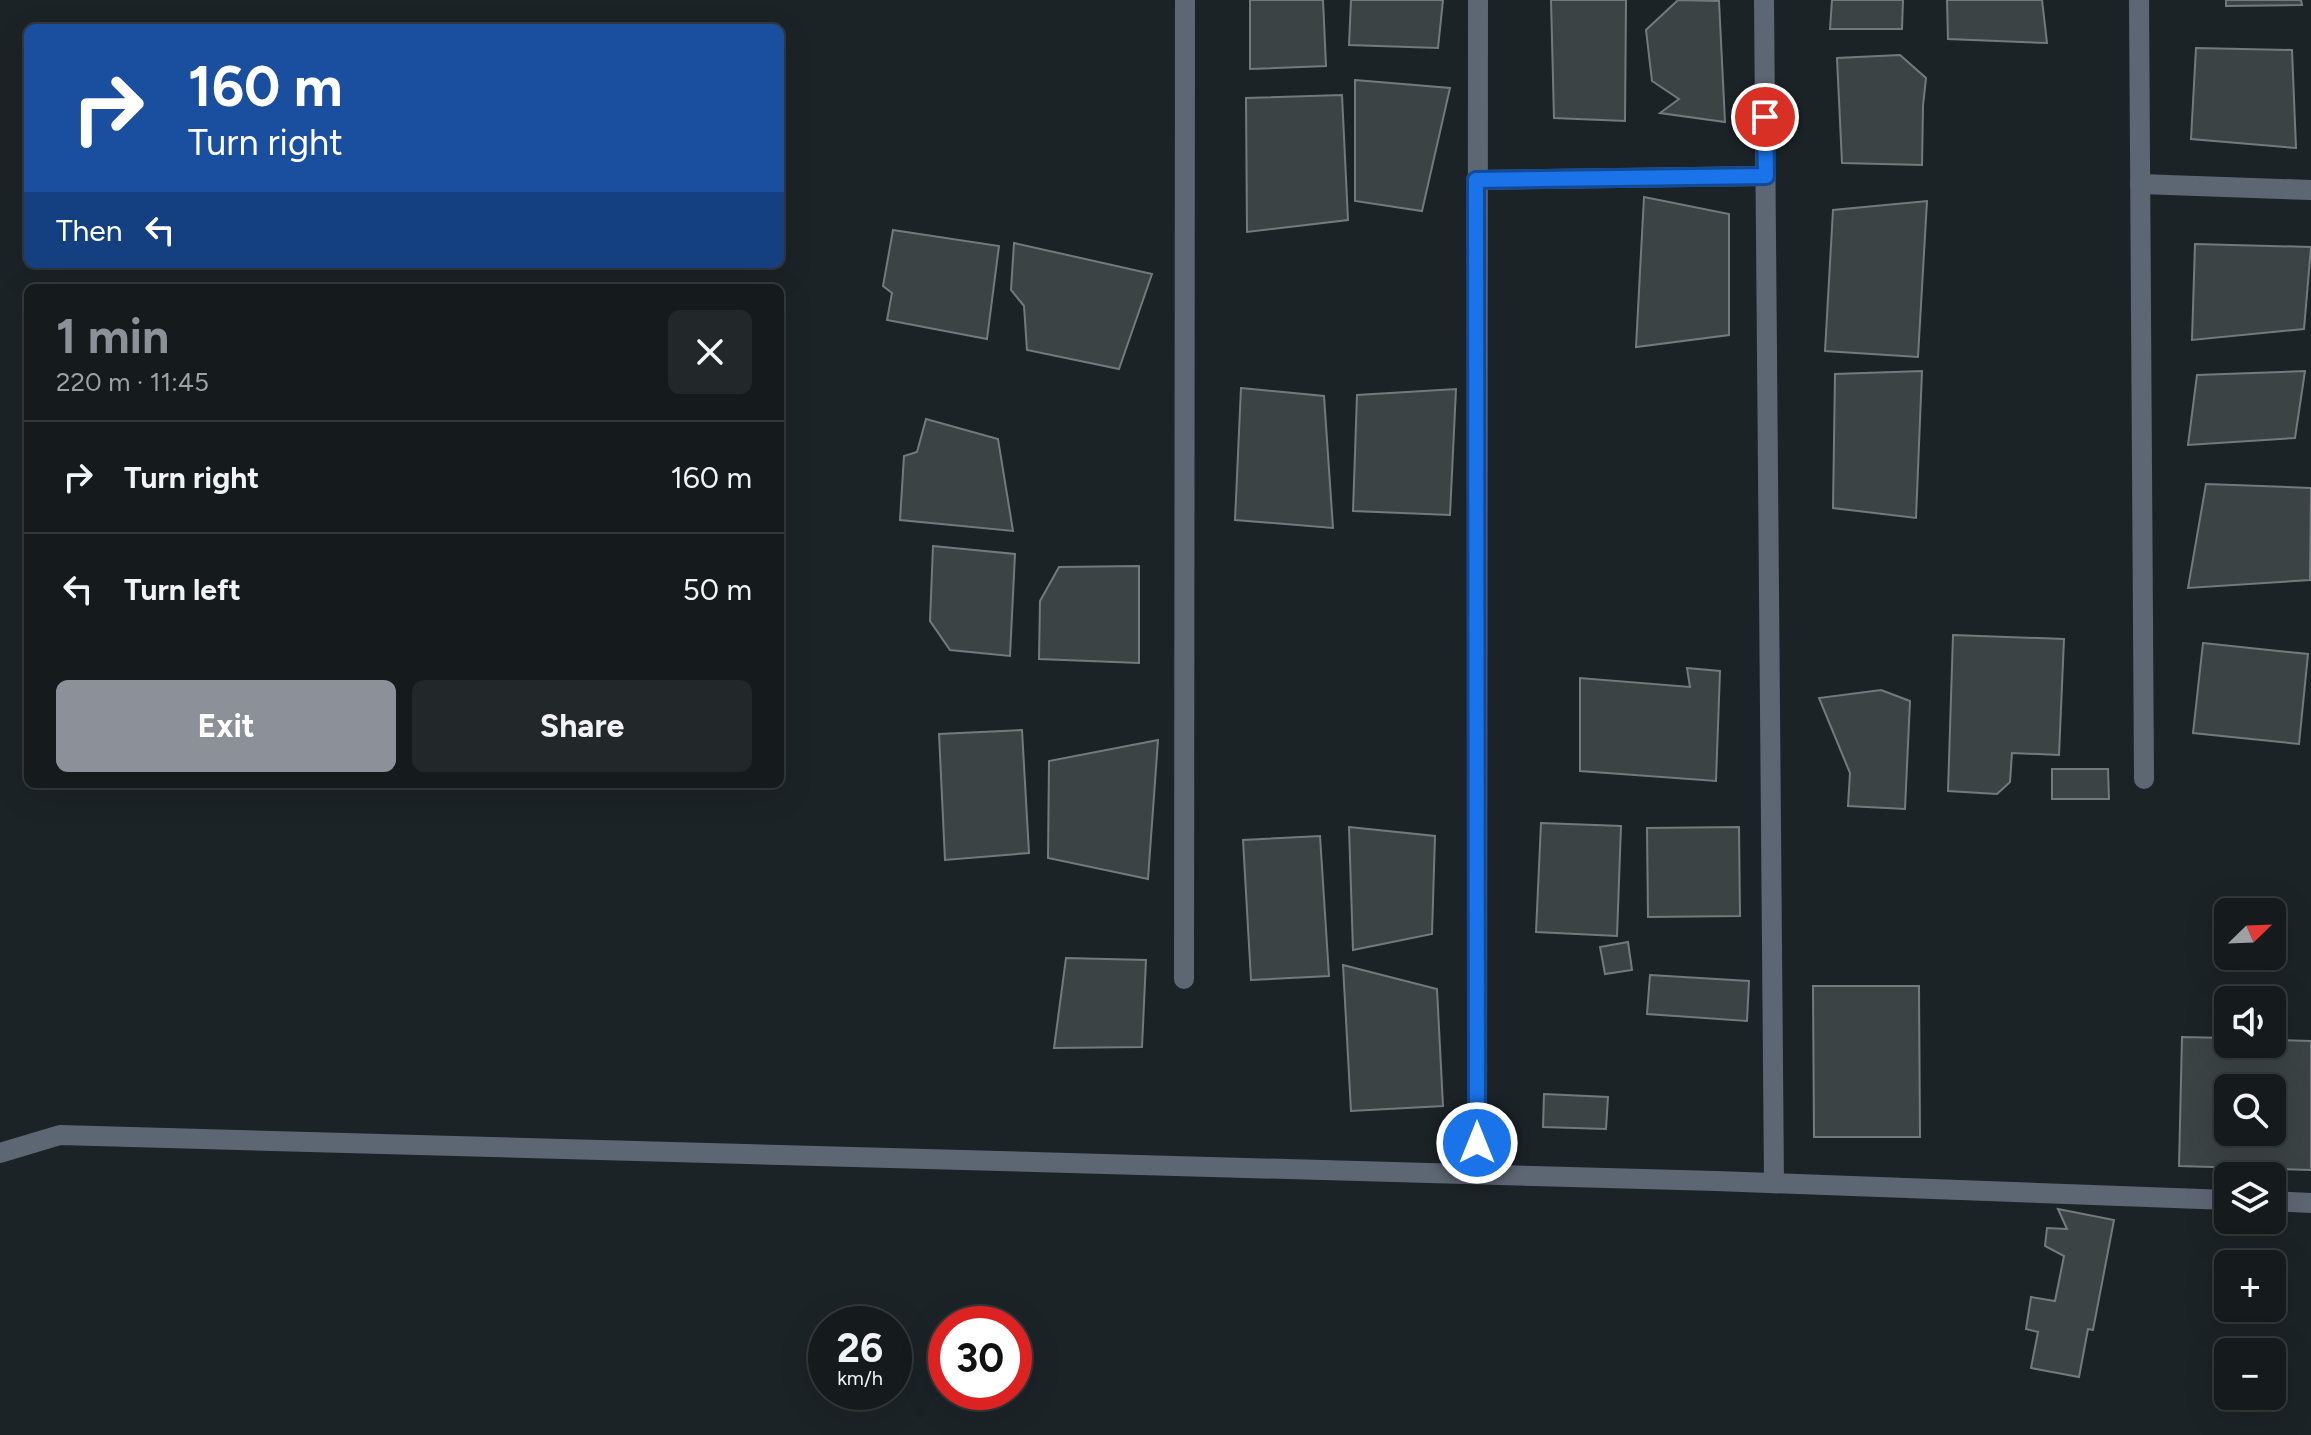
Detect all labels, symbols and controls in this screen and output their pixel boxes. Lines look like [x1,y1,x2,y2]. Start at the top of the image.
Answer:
text: 160 m [188,53,343,120]
icon: right [56,56,160,160]
pin [1731,83,1799,151]
icon: arrive [1743,95,1787,139]
text: Turn right [188,121,343,164]
icon: left [138,208,182,252]
text: Then [56,212,122,249]
text: 1 min [56,307,169,365]
button: close [668,310,752,394]
text: 220 m · 11:45 [56,366,209,398]
icon: right [56,455,100,499]
text: Turn right [124,459,259,496]
text: 160 m [670,459,752,496]
icon: left [56,567,100,611]
text: Turn left [124,571,241,608]
text: 50 m [683,571,752,608]
button: Exit [56,680,396,772]
button: Share [412,680,752,772]
north arrow [2214,898,2286,970]
map controls [2214,898,2286,1410]
button: sound [2214,986,2286,1058]
button: search [2214,1074,2286,1146]
position arrow [1435,1101,1519,1185]
button: layers [2214,1162,2286,1234]
button: + [2214,1250,2286,1322]
speed limit sign: 30 [928,1306,1032,1410]
text: 26 [837,1324,883,1372]
button: − [2214,1338,2286,1410]
text: km/h [837,1366,883,1390]

